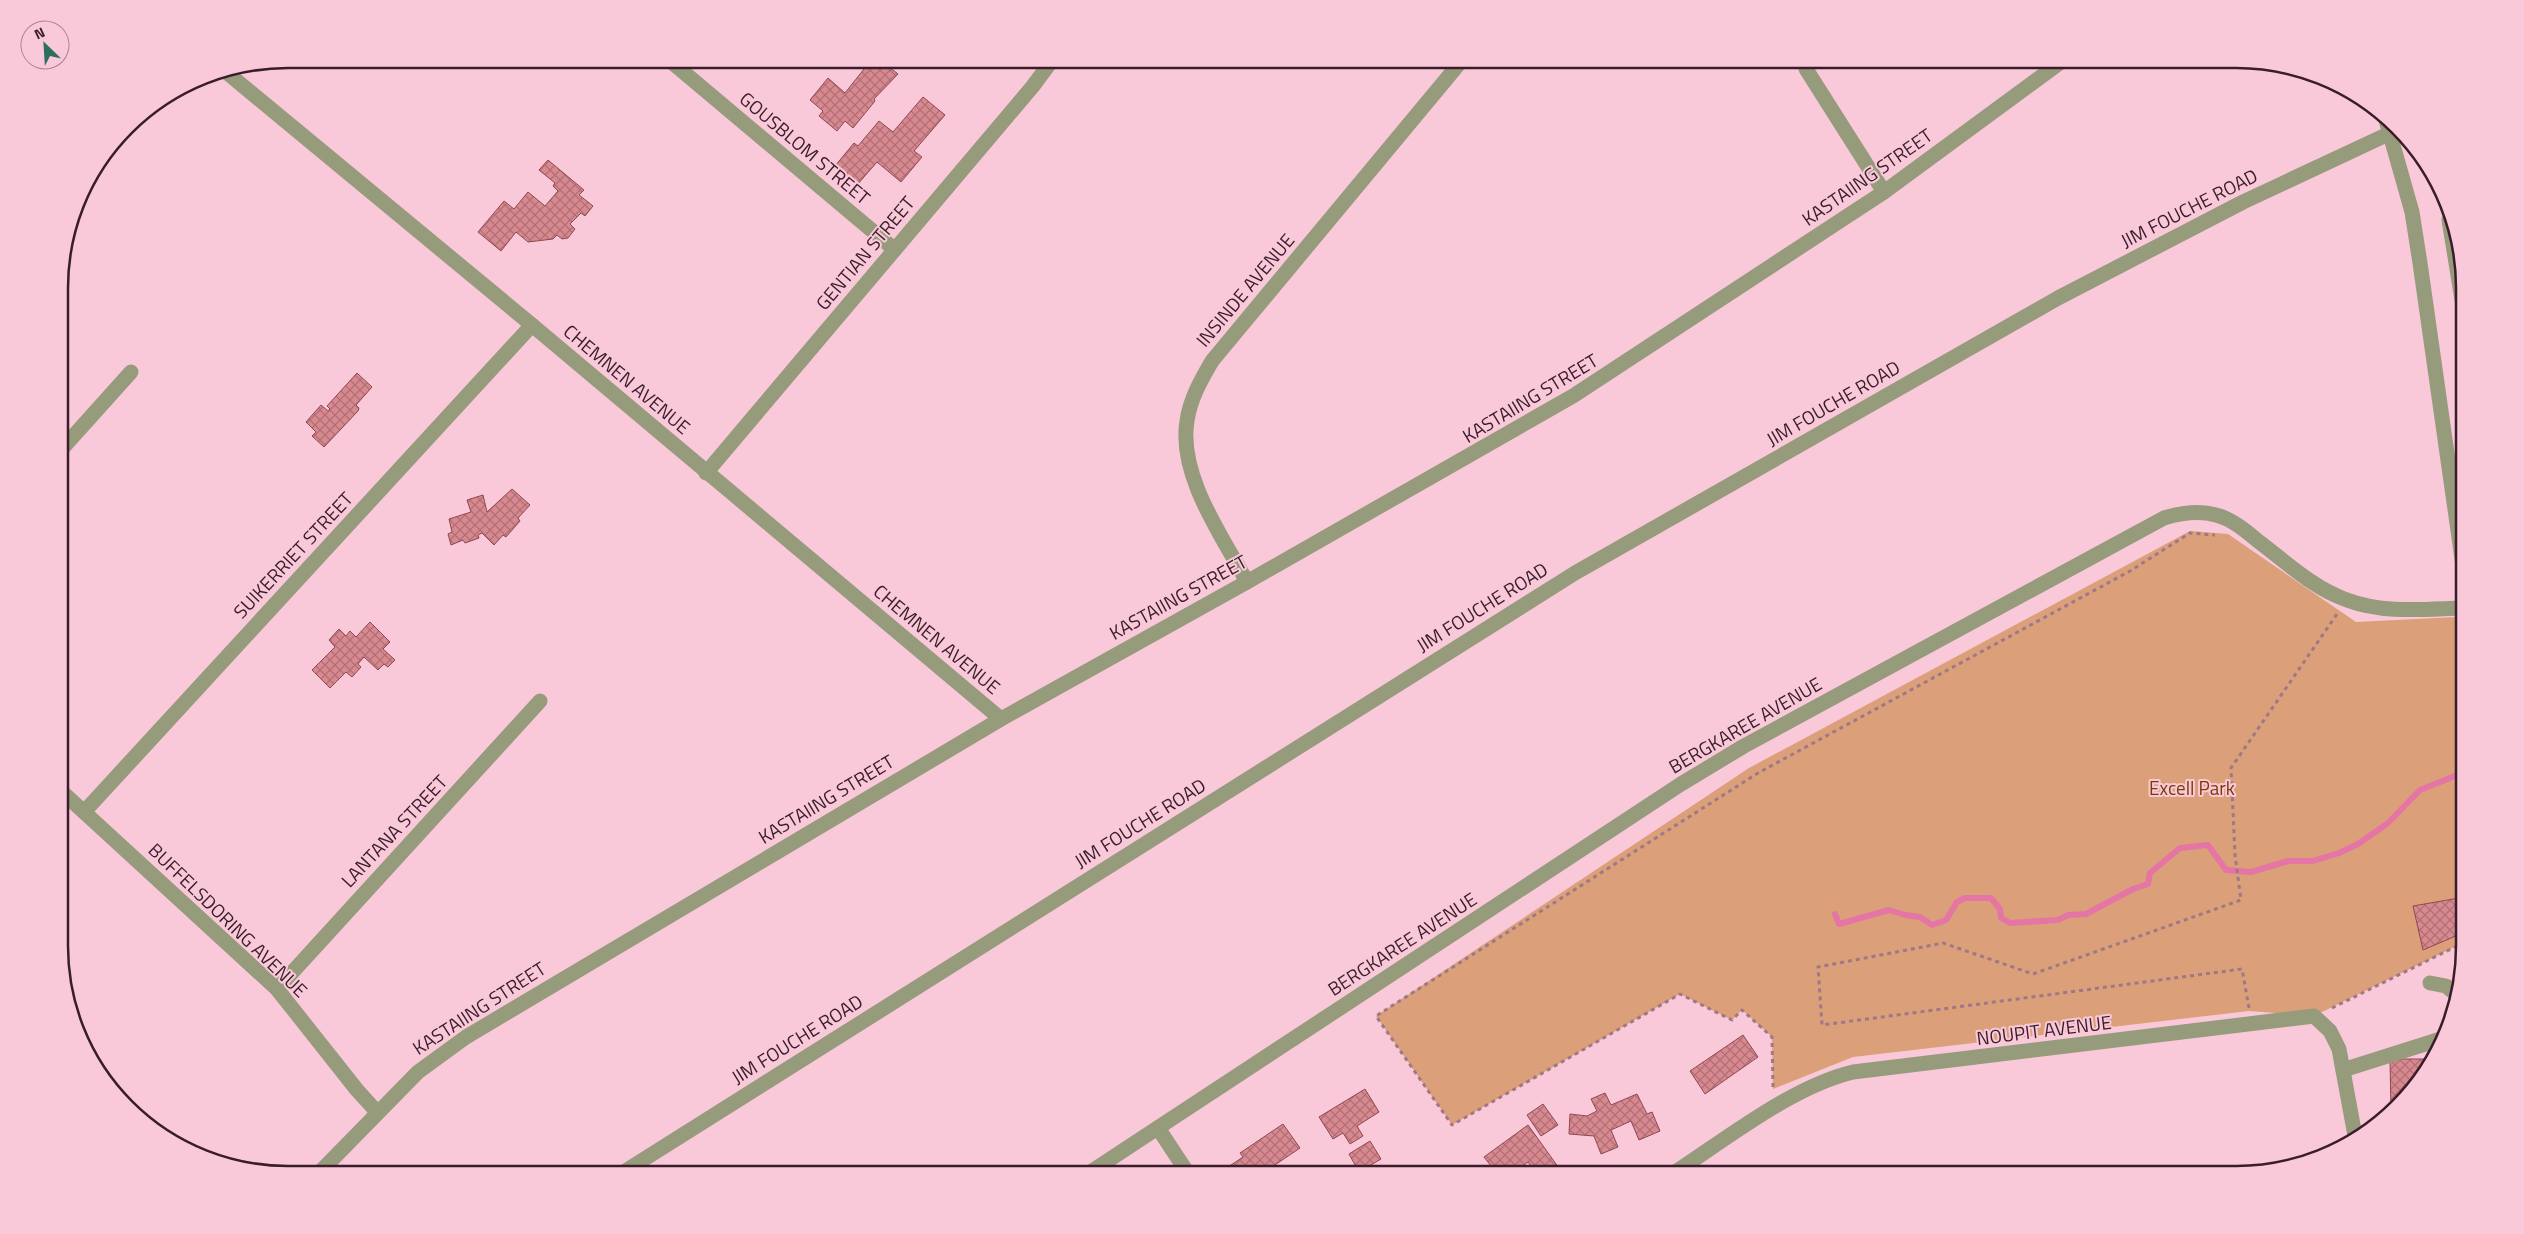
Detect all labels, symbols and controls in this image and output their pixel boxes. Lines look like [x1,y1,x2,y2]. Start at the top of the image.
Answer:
north arrow [20,20,70,70]
text: N [30,21,48,44]
street label: GOUSBLOM STREET [734,84,877,211]
street label: KASTAIING STREET [1795,121,1938,233]
street label: JIM FOUCHE ROAD [2115,161,2262,255]
street label: GENTIAN STREET [808,189,921,316]
street label: INSINDE AVENUE [1188,227,1301,353]
street label: CHEMNEN AVENUE [558,317,697,440]
street label: KASTAIING STREET [1456,346,1603,450]
street label: JIM FOUCHE ROAD [1760,352,1905,453]
street label: SUIKERRIET STREET [226,485,359,625]
street label: KASTAIING STREET [1103,547,1252,647]
street label: JIM FOUCHE ROAD [1410,554,1553,659]
street label: CHEMNEN AVENUE [868,577,1007,700]
street label: BERGKAREE AVENUE [1663,669,1827,780]
street label: KASTAIING STREET [752,747,899,851]
street label: LANTANA STREET [334,768,454,894]
street label: JIM FOUCHE ROAD [1068,770,1211,875]
park label: Excell Park [2149,773,2235,802]
street label: BUFFELSDORING AVENUE [142,836,315,1004]
street label: BERGKAREE AVENUE [1321,884,1482,1003]
street label: KASTAIING STREET [406,954,551,1062]
street label: JIM FOUCHE ROAD [725,986,868,1091]
street label: NOUPIT AVENUE [1975,1007,2113,1052]

